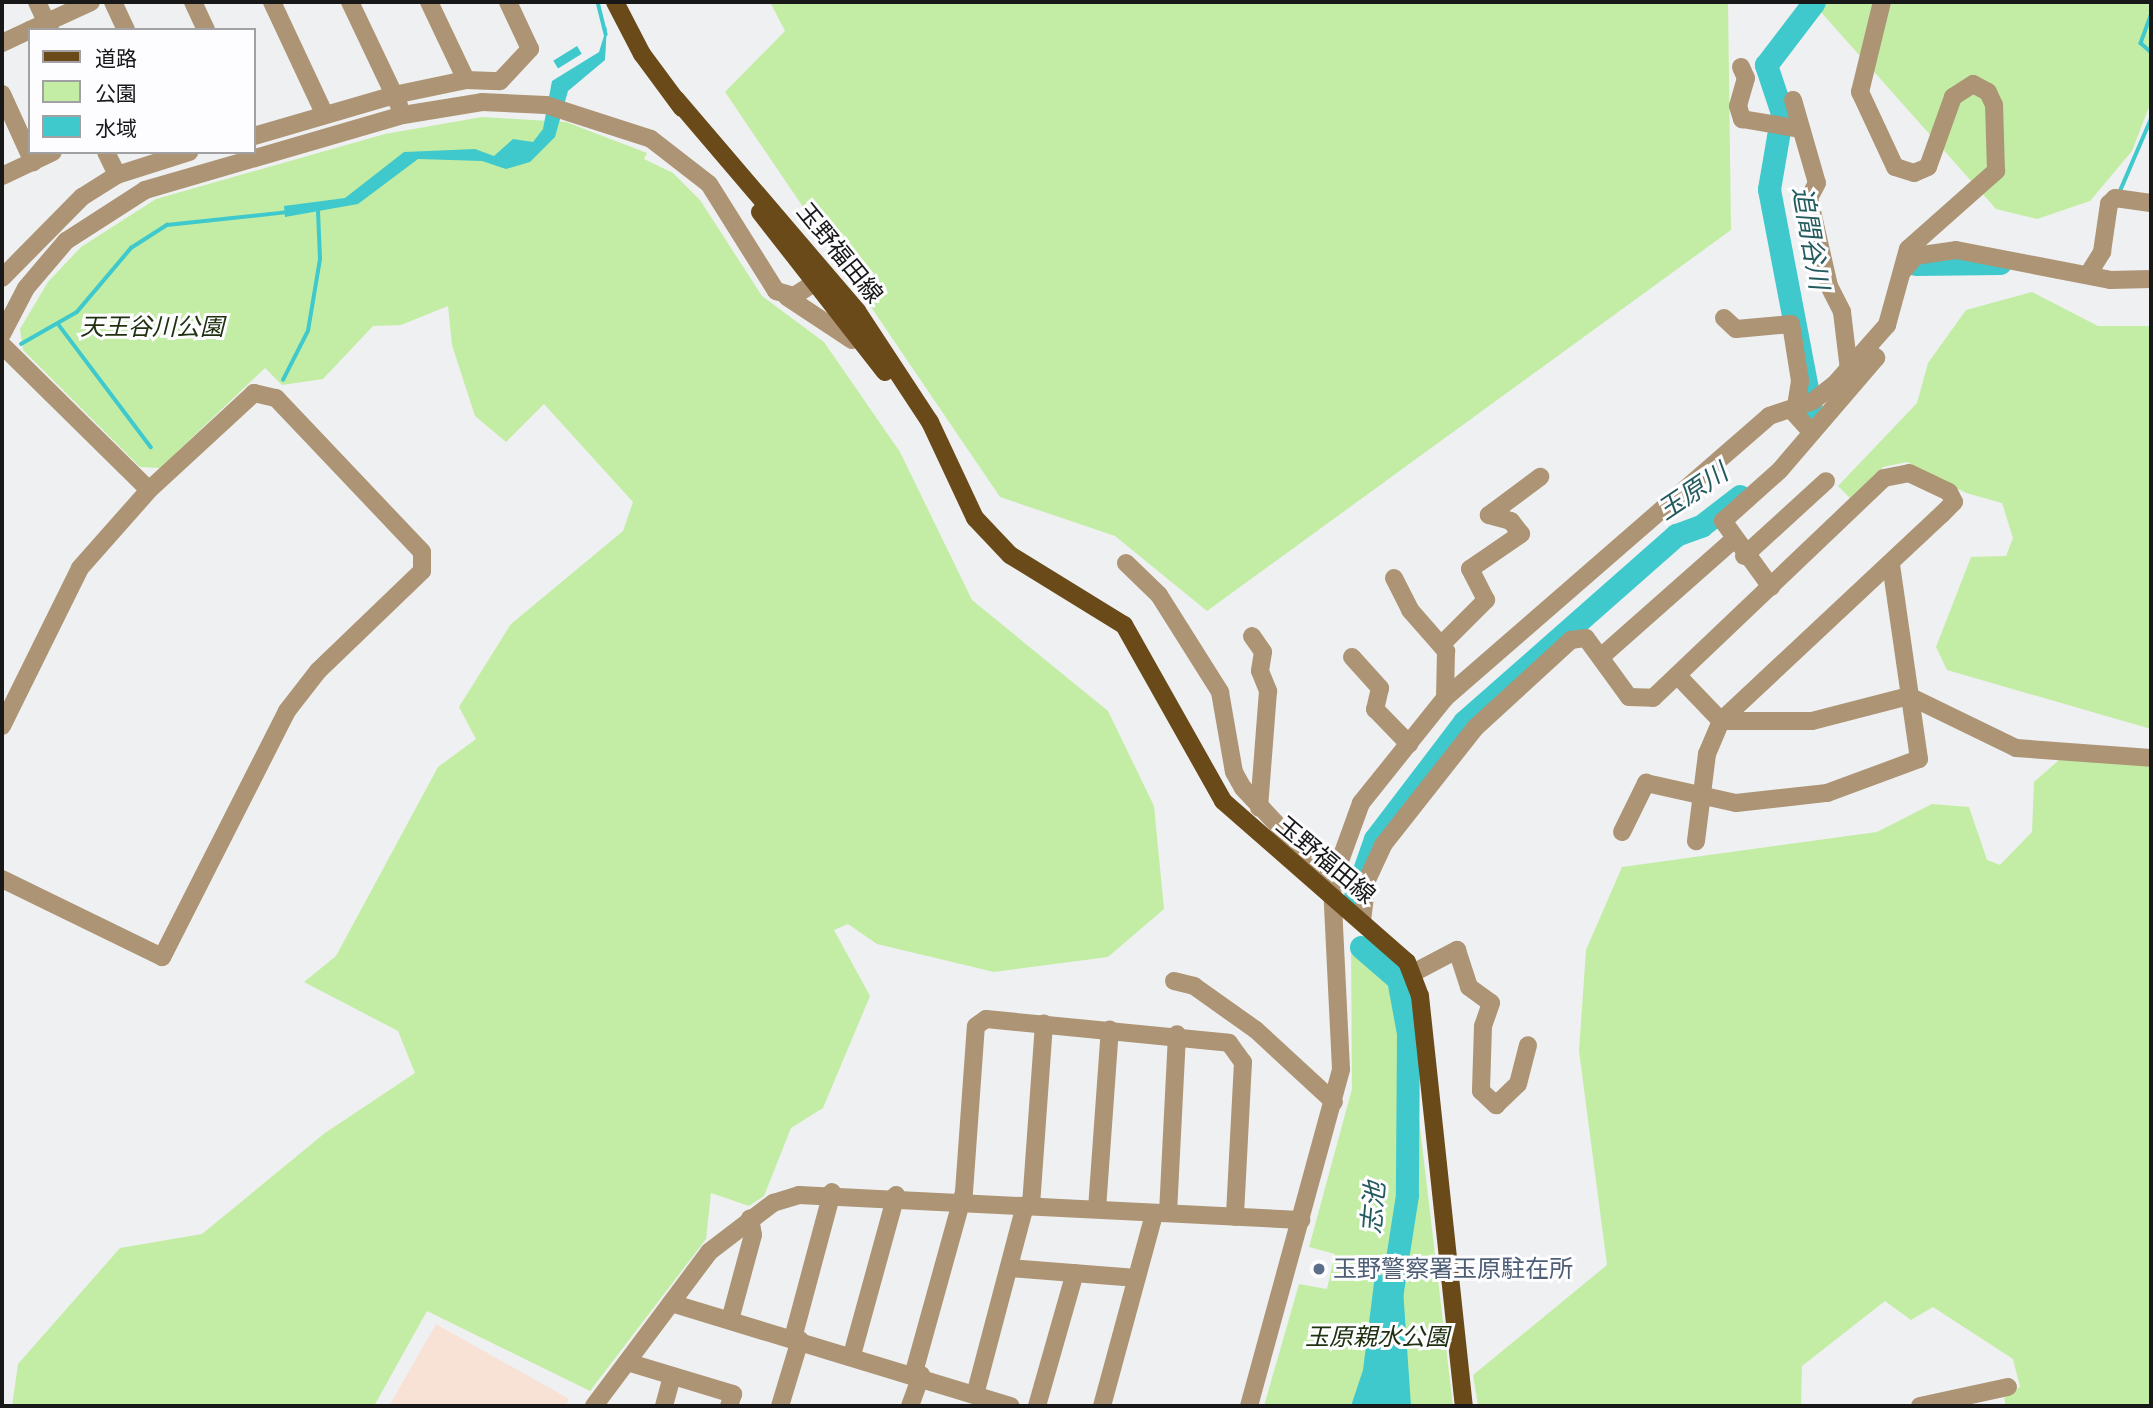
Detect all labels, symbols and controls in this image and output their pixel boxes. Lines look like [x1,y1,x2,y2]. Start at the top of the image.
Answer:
legend [28,28,256,154]
text: 道路 [95,47,137,71]
text: 公園 [95,82,137,106]
text: 水域 [95,117,137,141]
water label: 追間谷川 [1786,184,1834,292]
street label: 玉野福田線 [791,197,889,309]
park label: 天王谷川公園 [80,313,224,341]
water label: 玉原川 [1652,457,1734,527]
street label: 玉野福田線 [1271,810,1381,910]
water label: 志池 [1356,1181,1392,1235]
place label: 玉野警察署玉原駐在所 [1333,1255,1573,1283]
marker: 玉野警察署玉原駐在所 [1311,1261,1327,1277]
park label: 玉原親水公園 [1305,1323,1449,1351]

